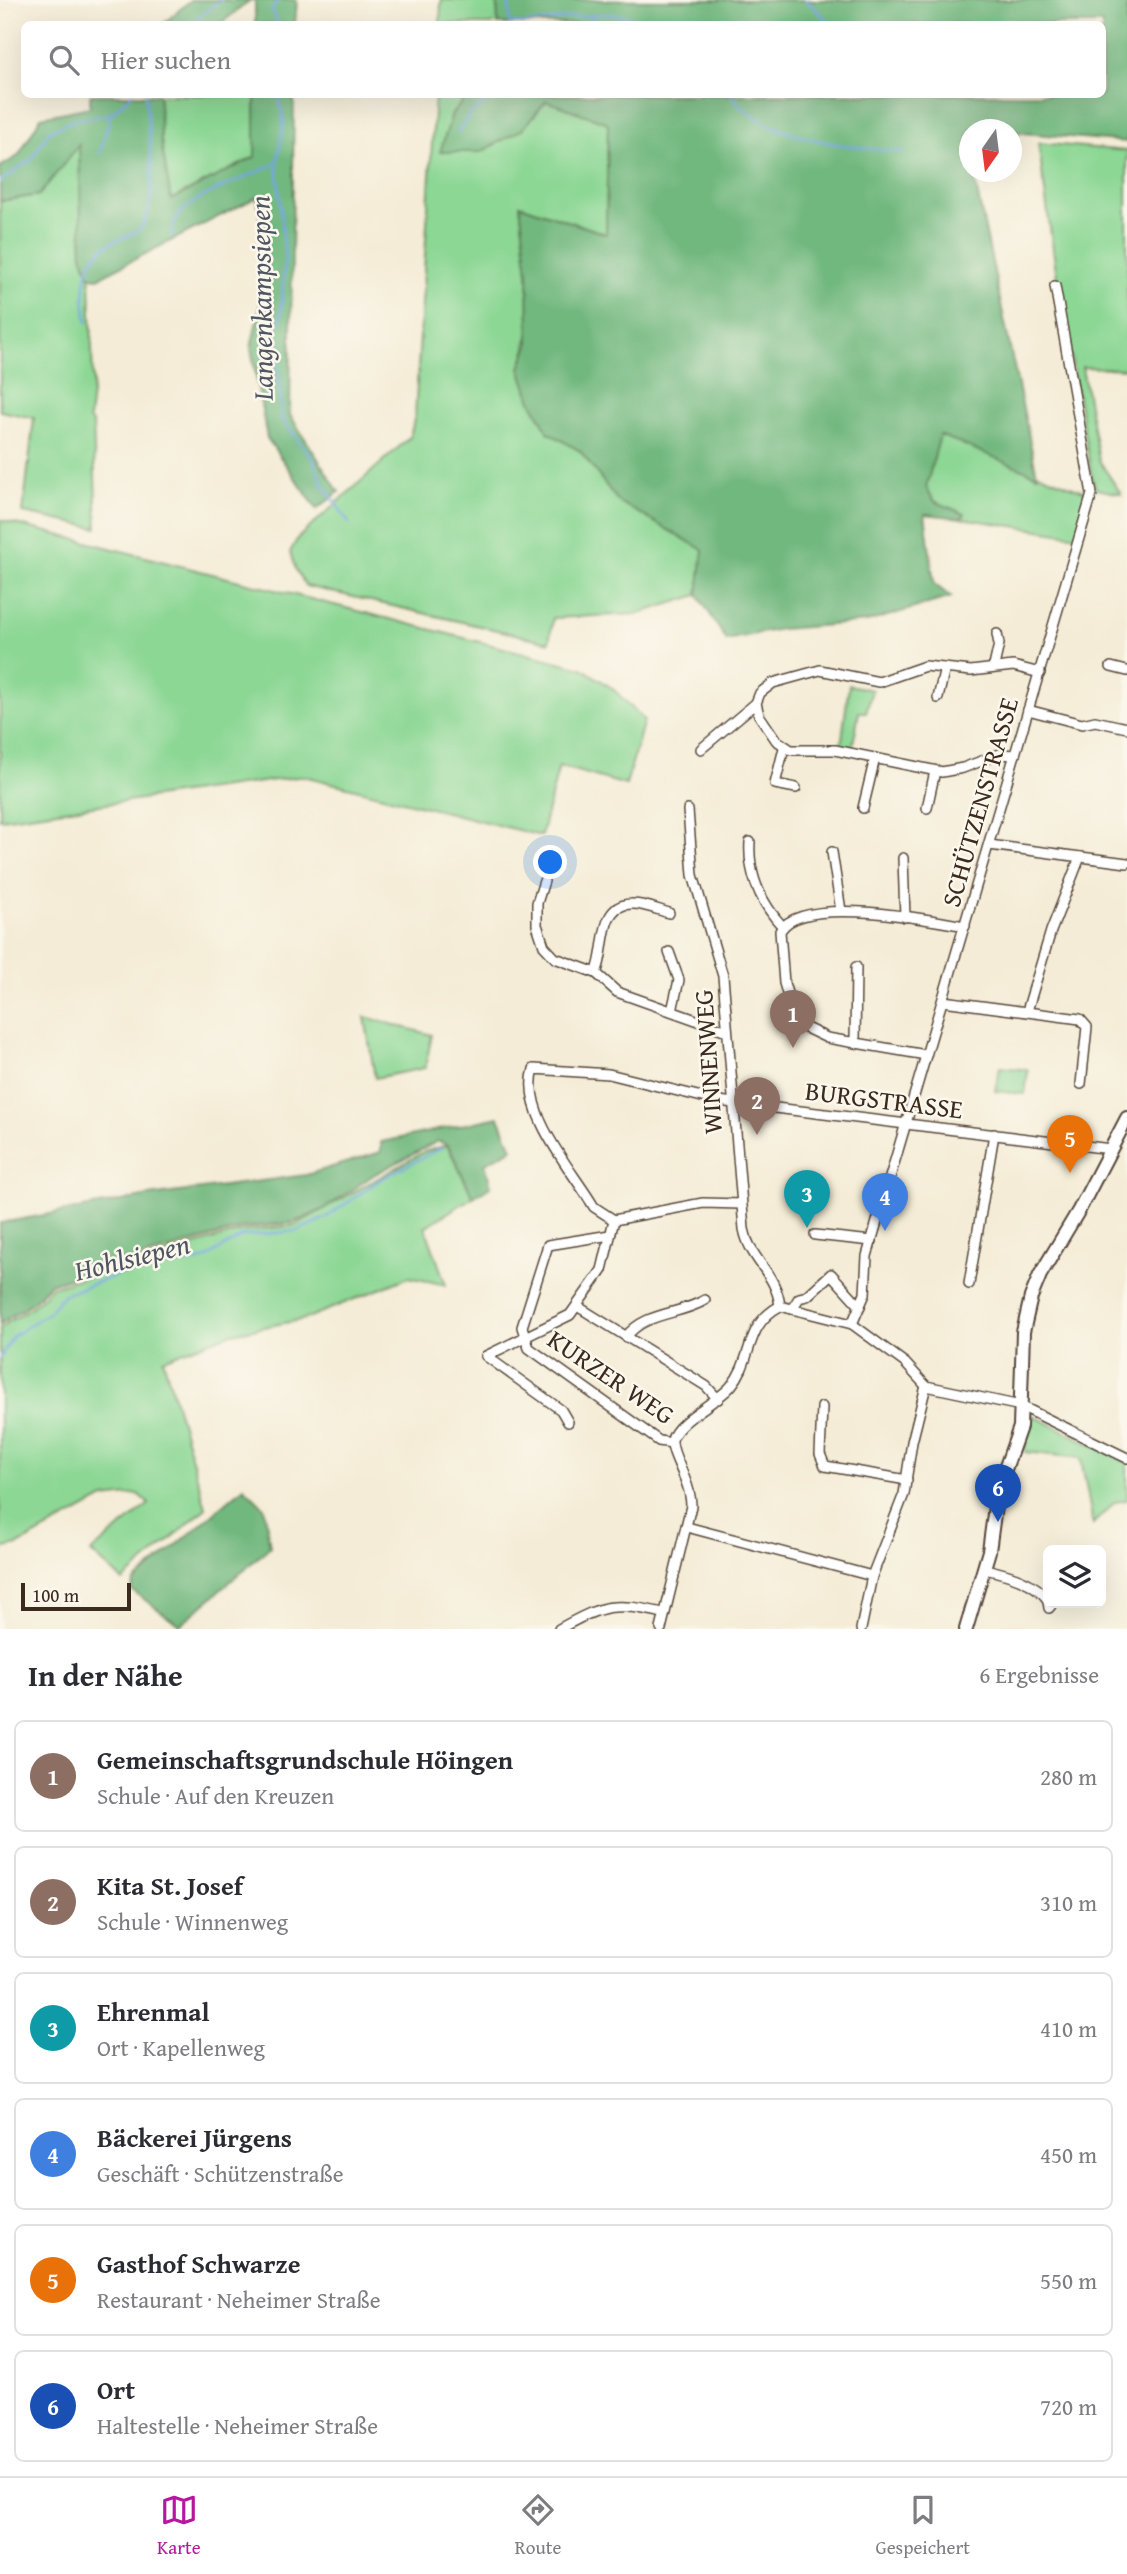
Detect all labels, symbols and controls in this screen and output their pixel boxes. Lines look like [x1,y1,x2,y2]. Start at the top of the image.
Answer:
search box [21,21,1106,98]
text: Hier suchen [101,40,231,79]
icon: search [45,41,83,79]
north arrow [959,119,1022,182]
water label: Langenkampsiepen [238,195,283,402]
street label: SCHÜTZENSTRASSE [931,693,1028,911]
your location [533,845,567,879]
street label: WINNENWEG [683,988,732,1136]
pin: 1 [770,990,816,1048]
street label: BURGSTRASSE [803,1070,965,1129]
pin: 2 [734,1077,780,1135]
pin: 5 [1047,1115,1093,1173]
pin: 3 [784,1170,830,1228]
pin: 4 [862,1173,908,1231]
water label: Hohlsiepen [69,1222,194,1291]
street label: KURZER WEG [540,1320,683,1433]
pin: 6 [975,1464,1021,1522]
map controls [1043,1545,1106,1608]
button: layers [1043,1545,1106,1608]
scale bar [21,1580,131,1612]
text: 100 m [32,1581,79,1609]
text: In der Nähe [28,1653,183,1697]
text: 6 Ergebnisse [979,1658,1099,1691]
text: Gemeinschaftsgrundschule Höingen [97,1740,513,1779]
text: 1 [47,1760,59,1793]
text: 280 m [1040,1760,1097,1793]
text: Schule · Auf den Kreuzen [97,1779,334,1812]
text: Kita St. Josef [97,1866,243,1905]
text: 2 [47,1886,59,1919]
text: 310 m [1040,1886,1097,1919]
text: Schule · Winnenweg [97,1905,288,1938]
text: Ehrenmal [97,1992,210,2031]
text: 3 [47,2012,59,2045]
text: 410 m [1040,2012,1097,2045]
text: Ort · Kapellenweg [97,2031,265,2064]
text: Bäckerei Jürgens [97,2118,292,2157]
text: 4 [47,2138,59,2171]
text: 450 m [1040,2138,1097,2171]
text: Geschäft · Schützenstraße [97,2157,344,2190]
text: Gasthof Schwarze [97,2244,301,2283]
text: 5 [47,2264,59,2297]
text: 550 m [1040,2264,1097,2297]
text: Restaurant · Neheimer Straße [97,2283,381,2316]
text: Ort [97,2370,135,2409]
text: 6 [47,2390,59,2423]
text: 720 m [1040,2390,1097,2423]
text: Haltestelle · Neheimer Straße [97,2409,378,2442]
tab: Karte [157,2491,201,2561]
tab: Route [515,2491,561,2561]
tab: Gespeichert [876,2491,970,2561]

